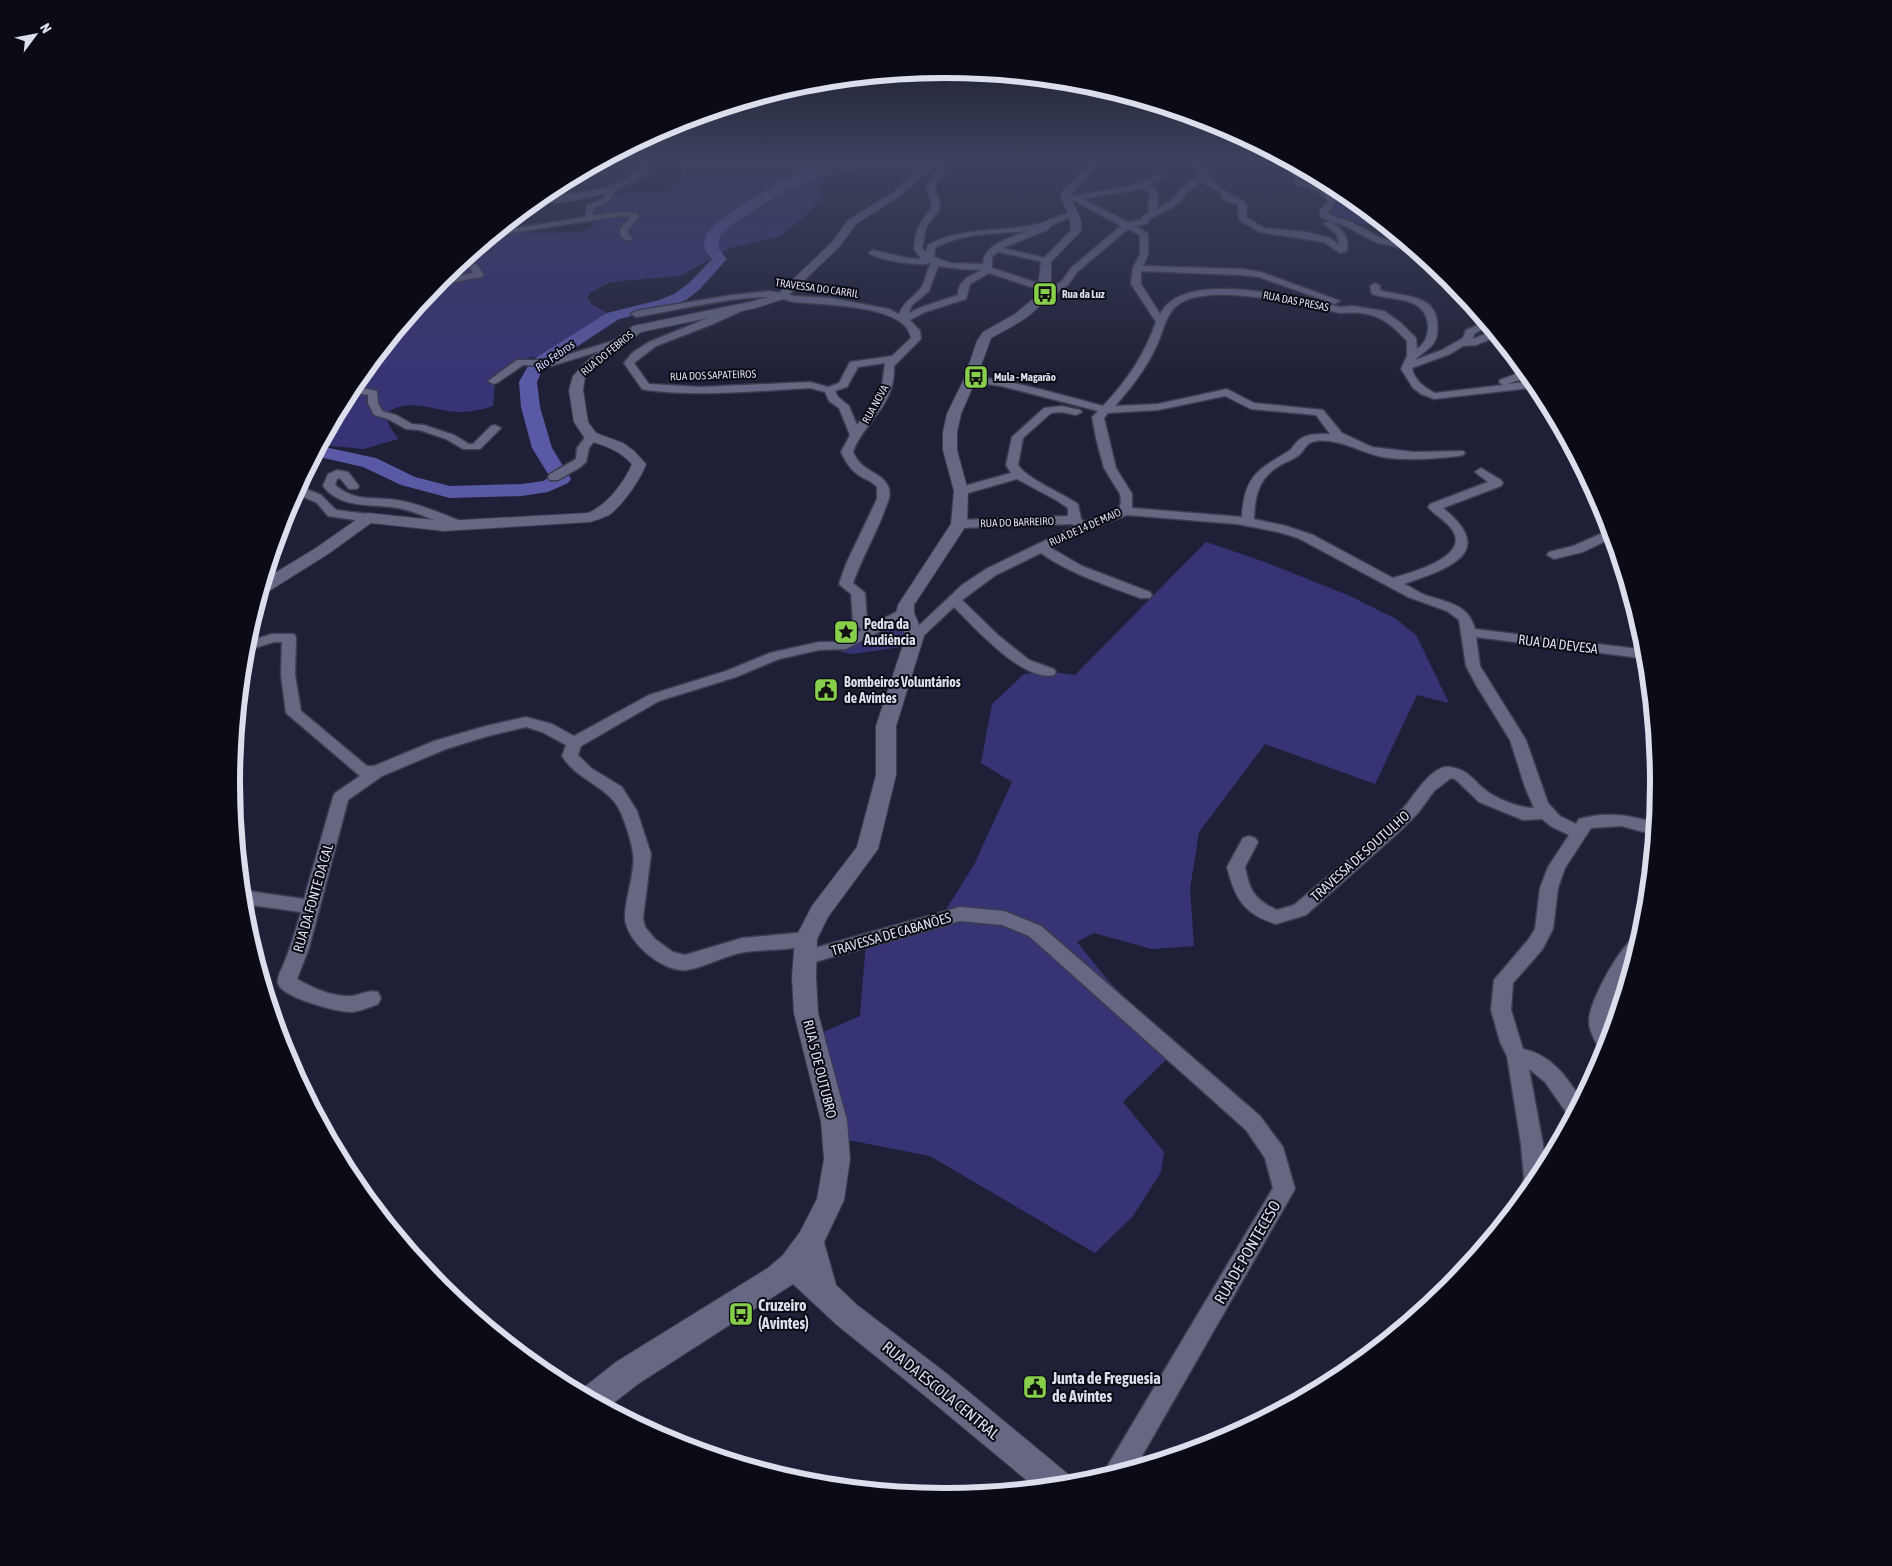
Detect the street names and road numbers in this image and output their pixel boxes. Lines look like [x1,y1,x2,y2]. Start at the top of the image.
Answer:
street label: TRAVESSA DO CARRIL [774,276,860,300]
street label: RUA DAS PRESAS [1262,289,1330,313]
street label: RUA DO FEBROS [578,328,636,378]
street label: RUA DOS SAPATEIROS [670,367,757,383]
street label: RUA NOVA [860,382,891,425]
street label: RUA DE 14 DE MAIO [1047,506,1123,548]
street label: RUA DO BARREIRO [980,515,1054,529]
street label: RUA DA DEVESA [1517,631,1599,657]
street label: TRAVESSA DE SOUTULHO [1307,807,1413,905]
street label: RUA DA FONTE DA CAL [290,841,336,954]
street label: TRAVESSA DE CABANÕES [829,909,953,959]
street label: RUA 5 DE OUTUBRO [800,1018,840,1120]
street label: RUA DE PONTECESO [1210,1197,1284,1307]
street label: RUA DA ESCOLA CENTRAL [879,1337,1004,1443]

